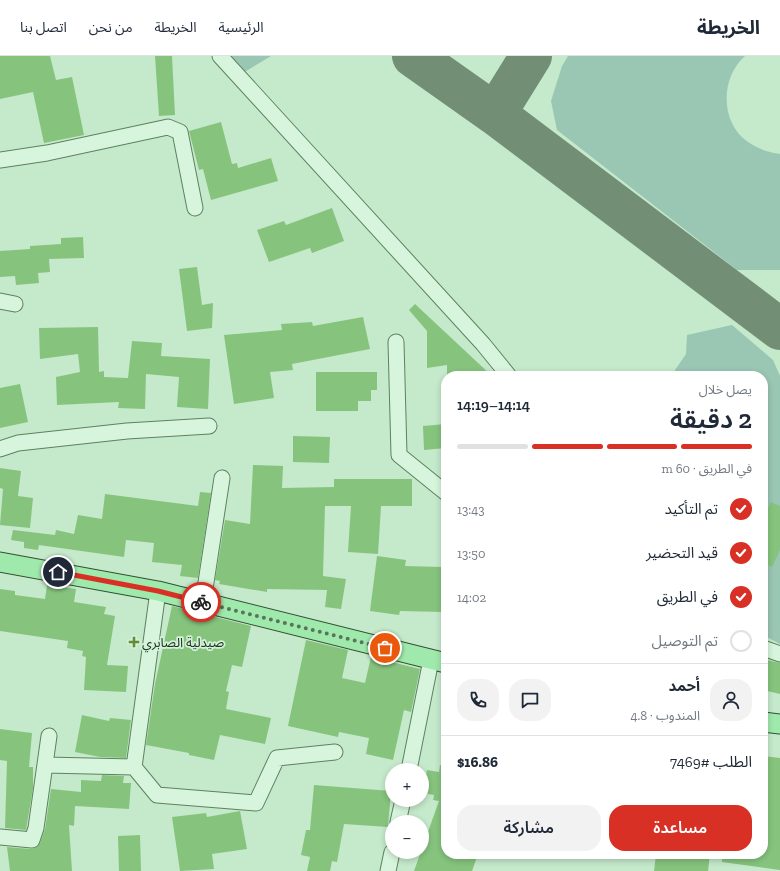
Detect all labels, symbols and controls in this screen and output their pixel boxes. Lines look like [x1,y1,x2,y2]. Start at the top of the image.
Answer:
text: الخريطة [697,16,760,39]
text: اتصل بنا [20,19,67,36]
text: من نحن [89,19,133,36]
text: الخريطة [155,19,196,36]
text: الرئيسية [218,19,263,36]
text: يصل خلال [699,382,752,397]
text: 14:14–14:19 [457,396,530,414]
text: 2 دقيقة [670,403,752,435]
text: في الطريق · 60 m [661,461,752,476]
icon: check [730,498,752,520]
text: تم التأكيد [665,500,718,518]
text: 13:43 [457,502,485,517]
icon: check [730,542,752,564]
text: قيد التحضير [646,544,718,562]
text: 13:50 [457,546,485,561]
pin [41,555,75,589]
icon: home [47,561,69,583]
courier [181,582,221,622]
icon: check [730,586,752,608]
text: في الطريق [657,588,718,606]
text: 14:02 [457,590,486,605]
icon: bike [190,591,212,613]
pin [368,631,402,665]
text: تم التوصيل [651,632,718,650]
place label: صيدلية الصابري [142,635,224,653]
marker: صيدلية الصابري [129,637,139,647]
icon: bag [374,637,396,659]
text: أحمد [669,677,700,695]
button: phone [457,679,499,721]
button: chat [509,679,551,721]
button: person [710,679,752,721]
text: المندوب · 4.8 [630,708,700,723]
text: $16.86 [457,753,498,771]
text: الطلب #7469 [670,753,752,771]
map controls [385,763,429,859]
button: + [385,763,429,807]
button: مشاركة [457,805,601,851]
button: مساعدة [609,805,752,851]
button: − [385,815,429,859]

